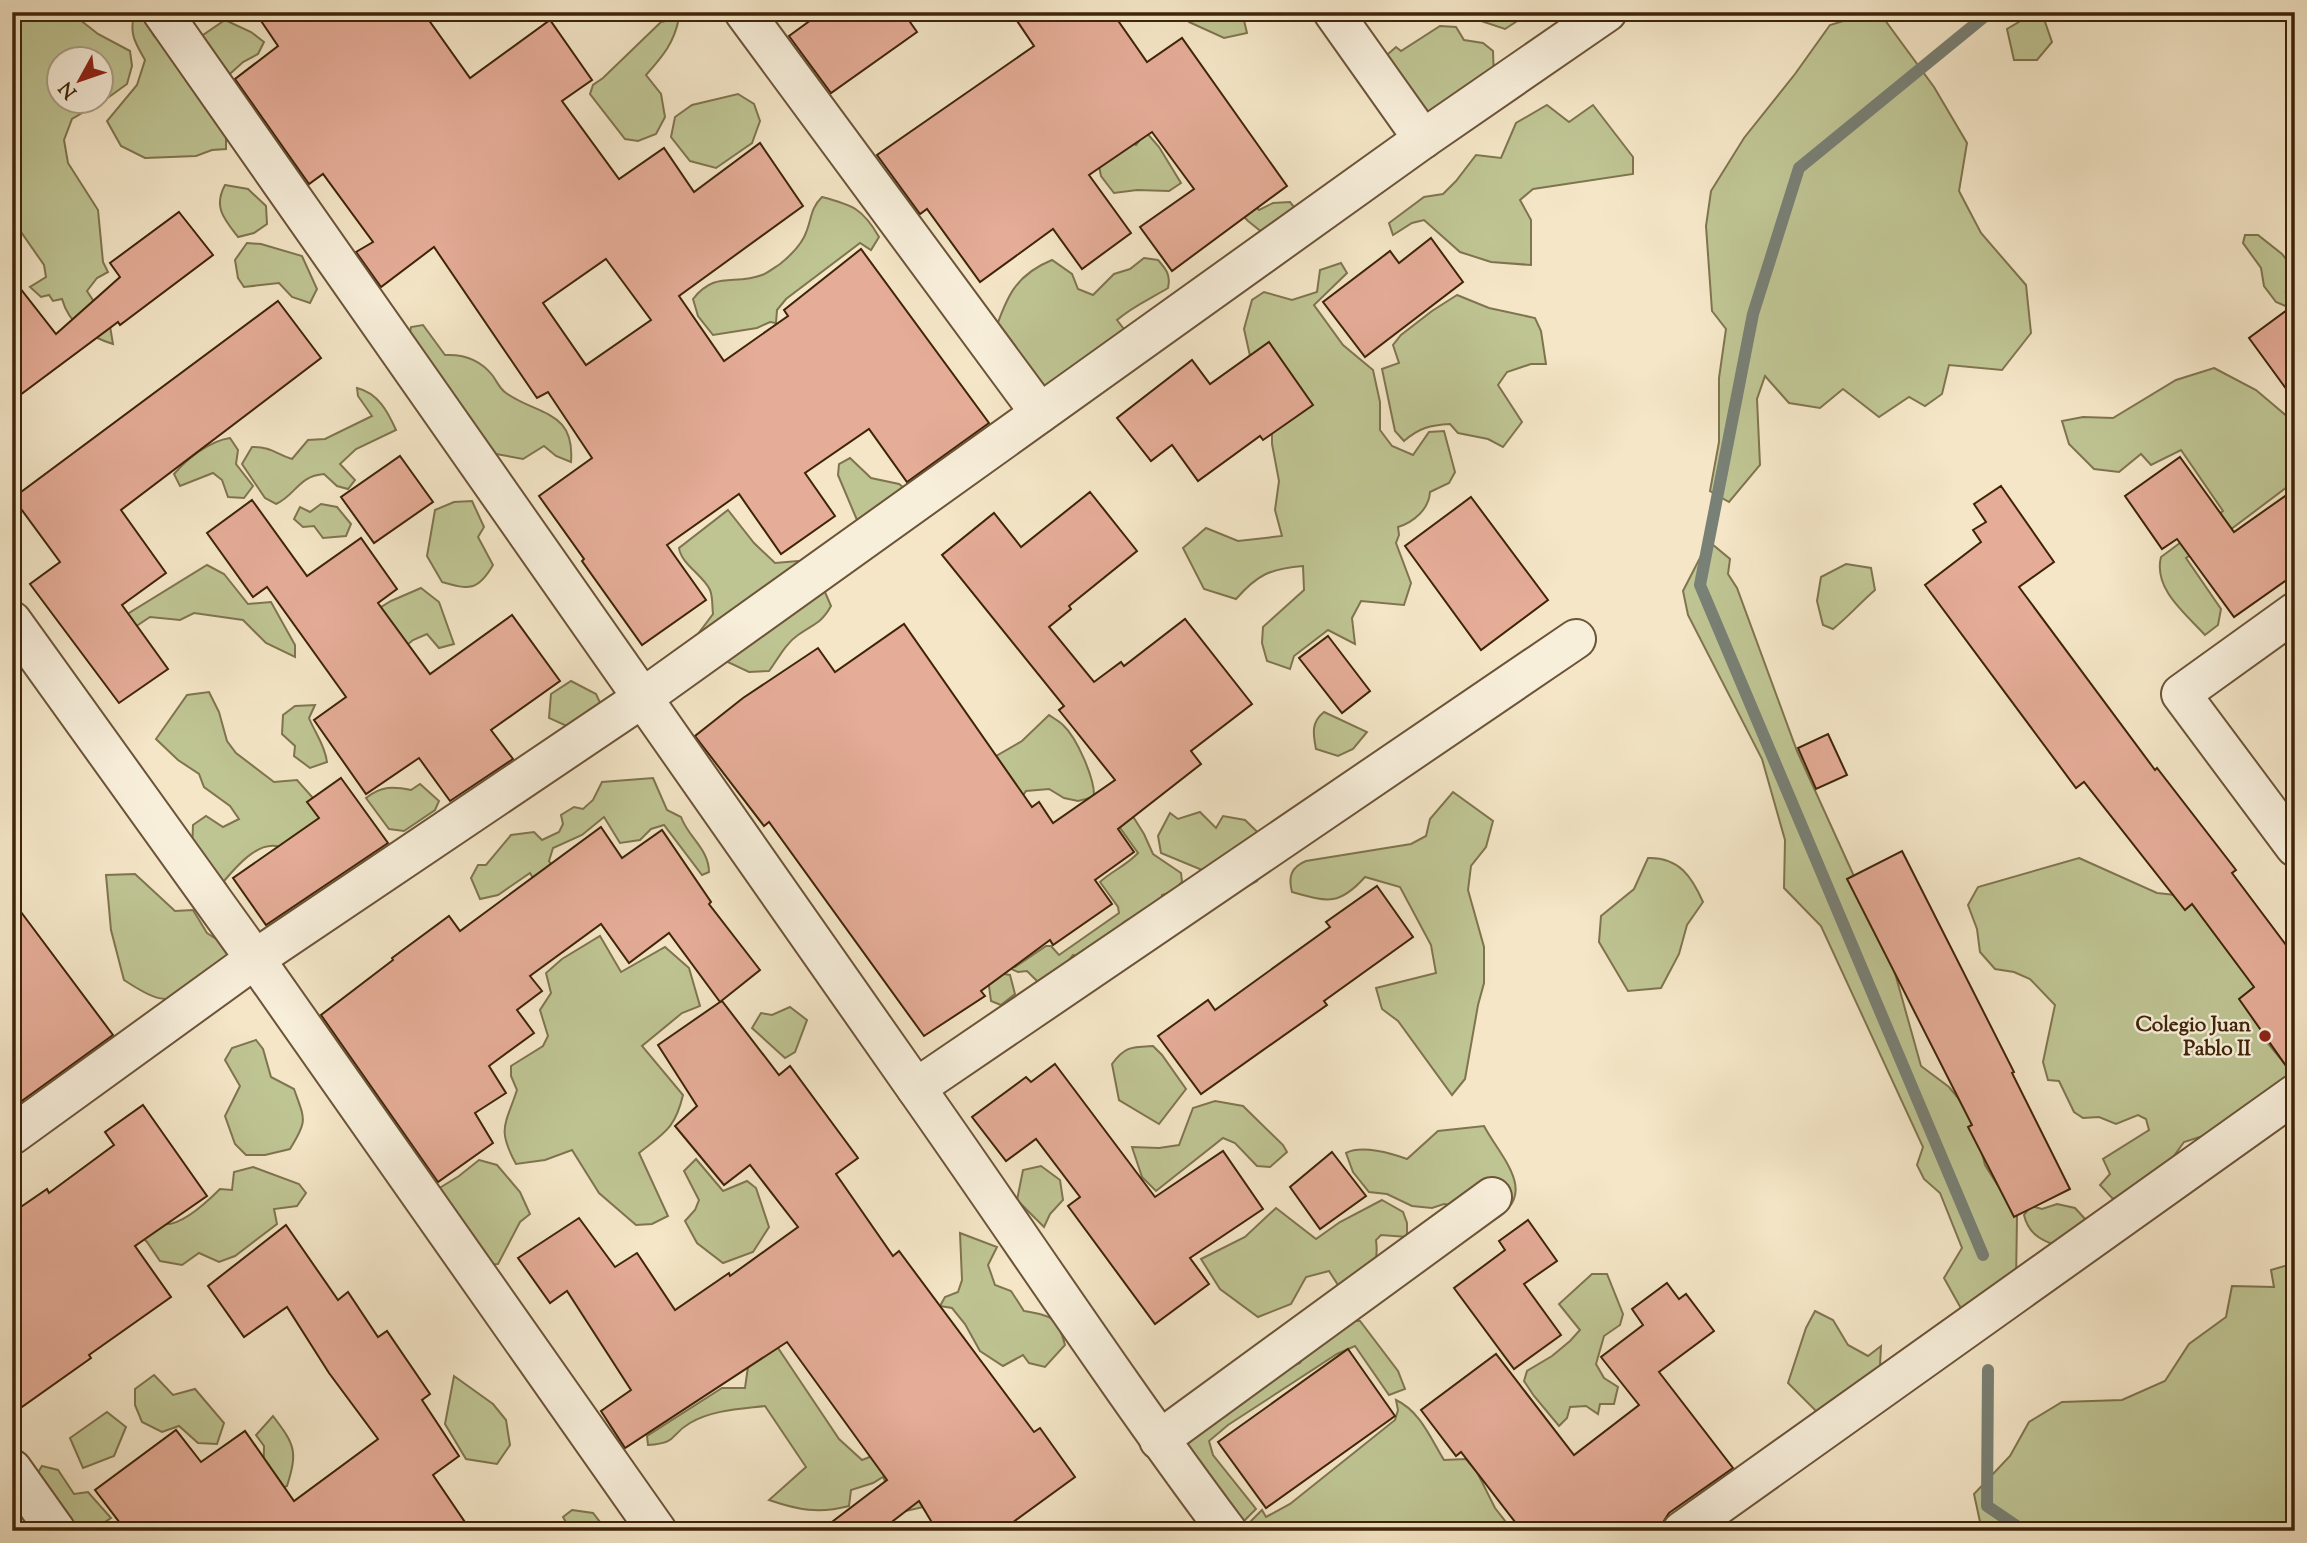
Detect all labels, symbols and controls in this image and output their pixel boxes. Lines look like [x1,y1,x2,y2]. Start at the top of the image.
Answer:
north arrow [46,46,116,116]
text: N [54,75,84,104]
place label: Colegio Juan Pablo II [2136,1011,2252,1065]
marker: Colegio Juan Pablo II [2257,1028,2273,1044]

